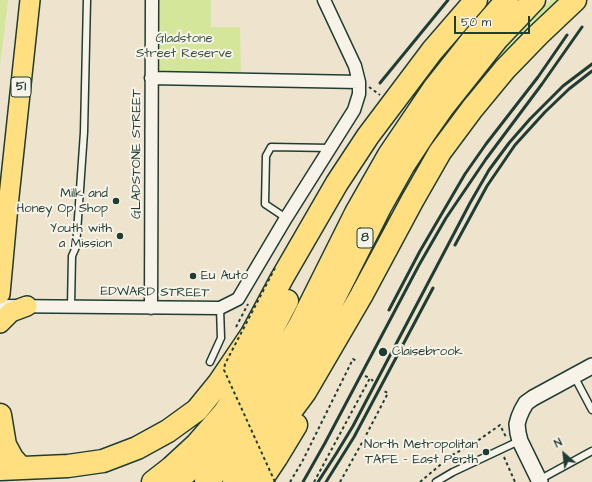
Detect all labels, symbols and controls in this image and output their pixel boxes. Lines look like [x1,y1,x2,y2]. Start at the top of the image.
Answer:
scale bar [456,8,532,34]
text: 50 m [461,14,491,31]
park label: Gladstone Street Reserve [136,31,232,62]
road number: 51 [11,77,31,97]
street label: GLADSTONE STREET [129,89,145,219]
place label: Milk and Honey Op Shop [16,186,108,217]
marker: Milk and Honey Op Shop [111,196,121,206]
place label: Youth with a Mission [50,221,112,252]
road number: 8 [357,228,373,248]
marker: Youth with a Mission [115,231,125,241]
place label: Eu Auto [201,268,248,284]
marker: Eu Auto [188,271,198,281]
street label: EDWARD STREET [100,284,210,302]
place label: Claisebrook [392,344,462,360]
marker: Claisebrook [377,346,389,358]
north arrow [544,434,584,474]
text: N [552,435,565,451]
place label: North Metropolitan TAFE - East Perth [364,437,478,468]
marker: North Metropolitan TAFE - East Perth [481,447,491,457]

